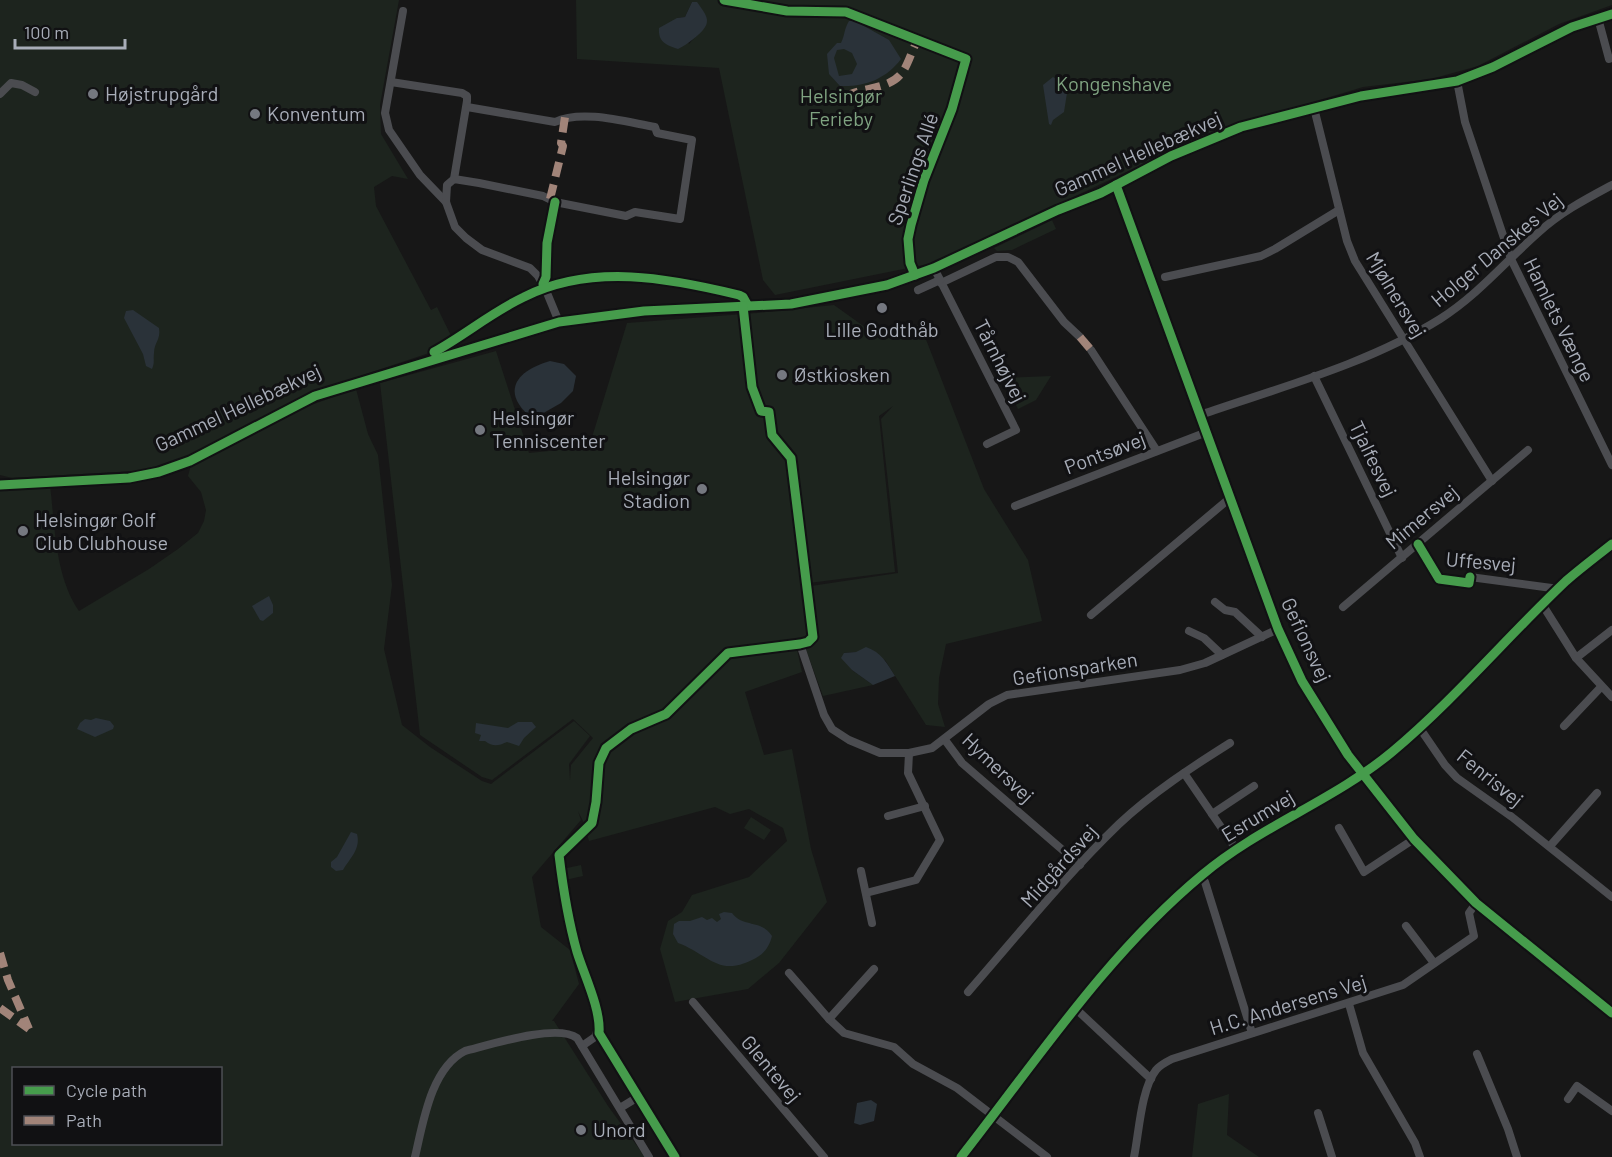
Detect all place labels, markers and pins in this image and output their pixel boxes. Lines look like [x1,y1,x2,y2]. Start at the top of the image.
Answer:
place label: Højstrupgård [105,81,218,105]
marker: Højstrupgård [86,87,100,101]
place label: Konventum [267,101,366,125]
marker: Konventum [248,107,262,121]
marker: Lille Godthåb [875,301,889,315]
place label: Lille Godthåb [825,317,939,341]
place label: Østkiosken [794,362,890,386]
marker: Østkiosken [775,368,789,382]
place label: Helsingør Tenniscenter [492,405,606,452]
marker: Helsingør Tenniscenter [473,423,487,437]
place label: Helsingør Stadion [608,465,690,512]
marker: Helsingør Stadion [695,482,709,496]
place label: Helsingør Golf Club Clubhouse [35,507,168,554]
marker: Helsingør Golf Club Clubhouse [16,524,30,538]
place label: Unord [593,1117,646,1141]
marker: Unord [574,1123,588,1137]

